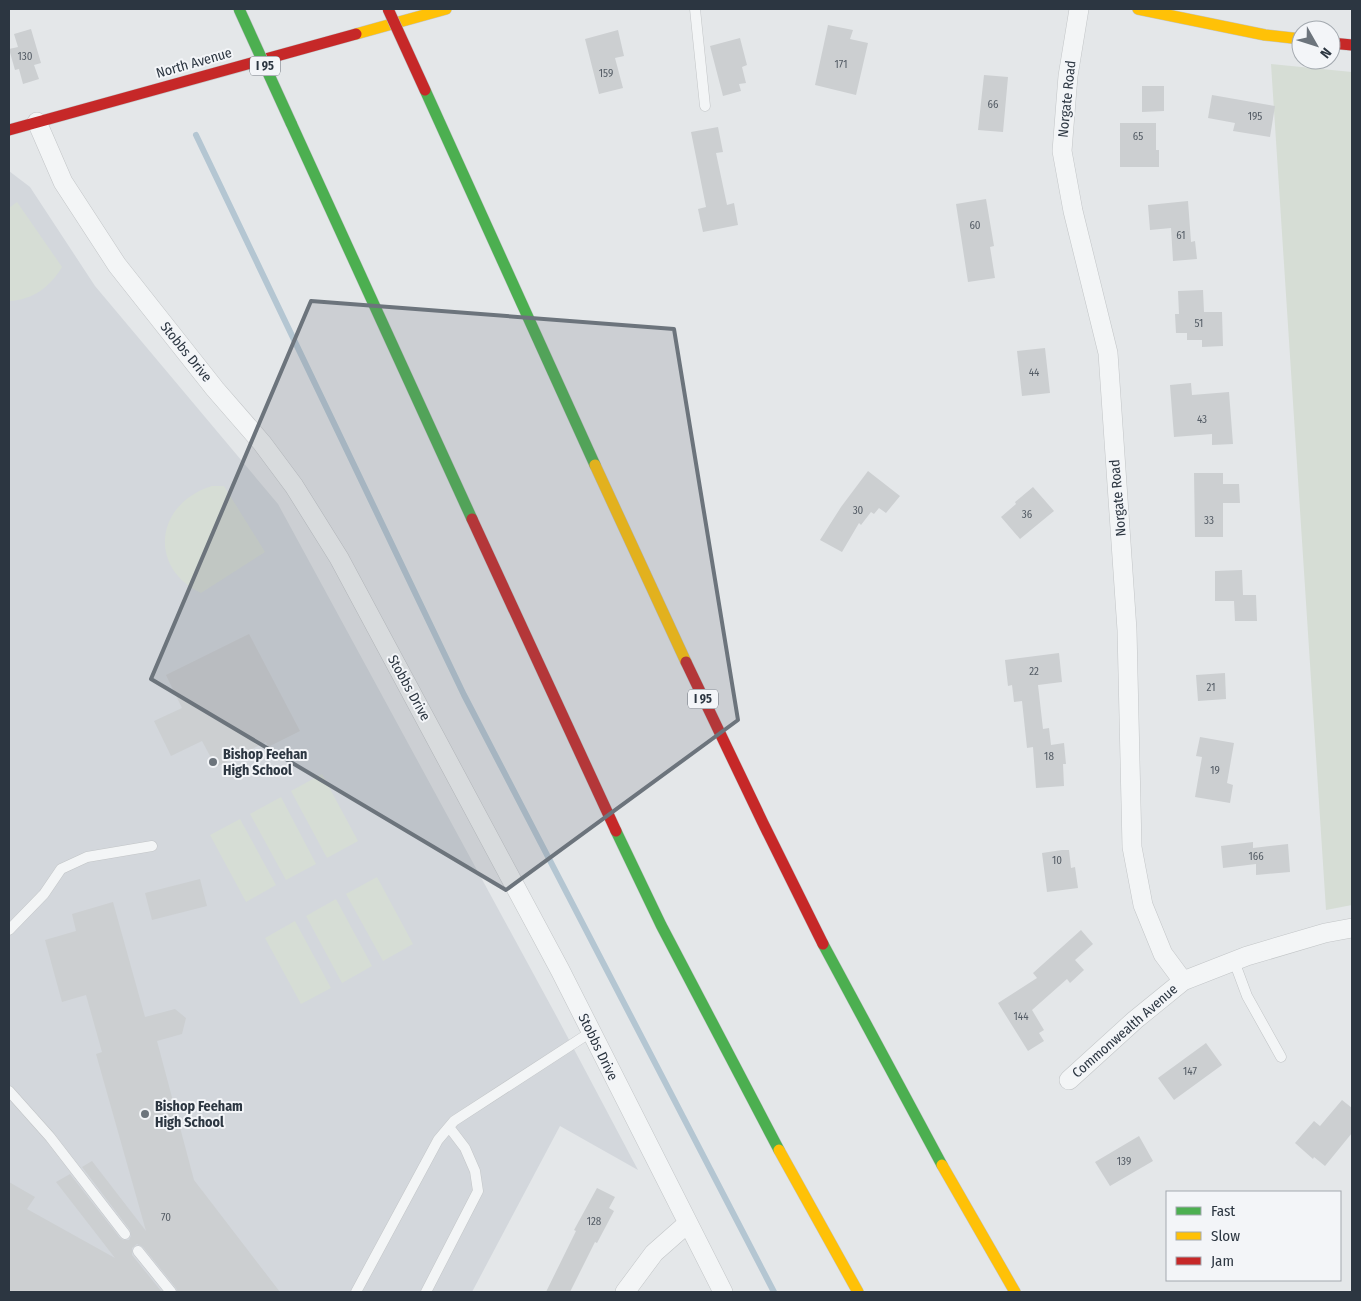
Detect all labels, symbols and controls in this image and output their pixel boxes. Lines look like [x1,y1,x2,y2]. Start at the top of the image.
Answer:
north arrow [1291,20,1341,70]
street label: North Avenue [154,44,234,82]
text: N [1316,44,1335,61]
house number: 130 [18,50,33,63]
road number: I 95 [250,56,280,76]
house number: 171 [835,58,847,71]
street label: Norgate Road [1055,60,1079,138]
house number: 159 [599,67,613,80]
house number: 66 [988,98,999,111]
house number: 195 [1248,110,1262,123]
house number: 65 [1133,130,1143,143]
house number: 60 [969,219,981,232]
house number: 61 [1176,229,1186,242]
house number: 51 [1195,317,1203,330]
street label: Stobbs Drive [157,318,215,386]
house number: 44 [1029,366,1040,379]
house number: 43 [1197,413,1207,426]
street label: Norgate Road [1106,459,1130,537]
house number: 30 [853,504,864,517]
house number: 36 [1022,508,1033,521]
house number: 33 [1204,514,1214,527]
street label: Stobbs Drive [384,652,434,724]
house number: 22 [1029,665,1039,678]
house number: 21 [1207,681,1215,694]
road number: I 95 [688,690,718,709]
place label: Bishop Feehan High School [223,746,307,779]
house number: 18 [1044,750,1054,763]
marker: Bishop Feehan High School [207,756,219,768]
house number: 19 [1210,764,1220,777]
house number: 166 [1248,850,1264,863]
house number: 10 [1052,854,1062,867]
street label: Commonwealth Avenue [1069,981,1181,1081]
house number: 144 [1014,1010,1029,1023]
street label: Stobbs Drive [574,1011,622,1083]
house number: 147 [1183,1065,1197,1078]
place label: Bishop Feeham High School [155,1098,243,1131]
marker: Bishop Feeham High School [139,1108,151,1120]
house number: 139 [1117,1155,1131,1168]
legend [1166,1191,1341,1281]
text: Fast [1211,1202,1235,1220]
house number: 70 [161,1211,171,1224]
house number: 128 [587,1215,602,1228]
text: Slow [1211,1227,1240,1245]
text: Jam [1211,1252,1234,1270]

